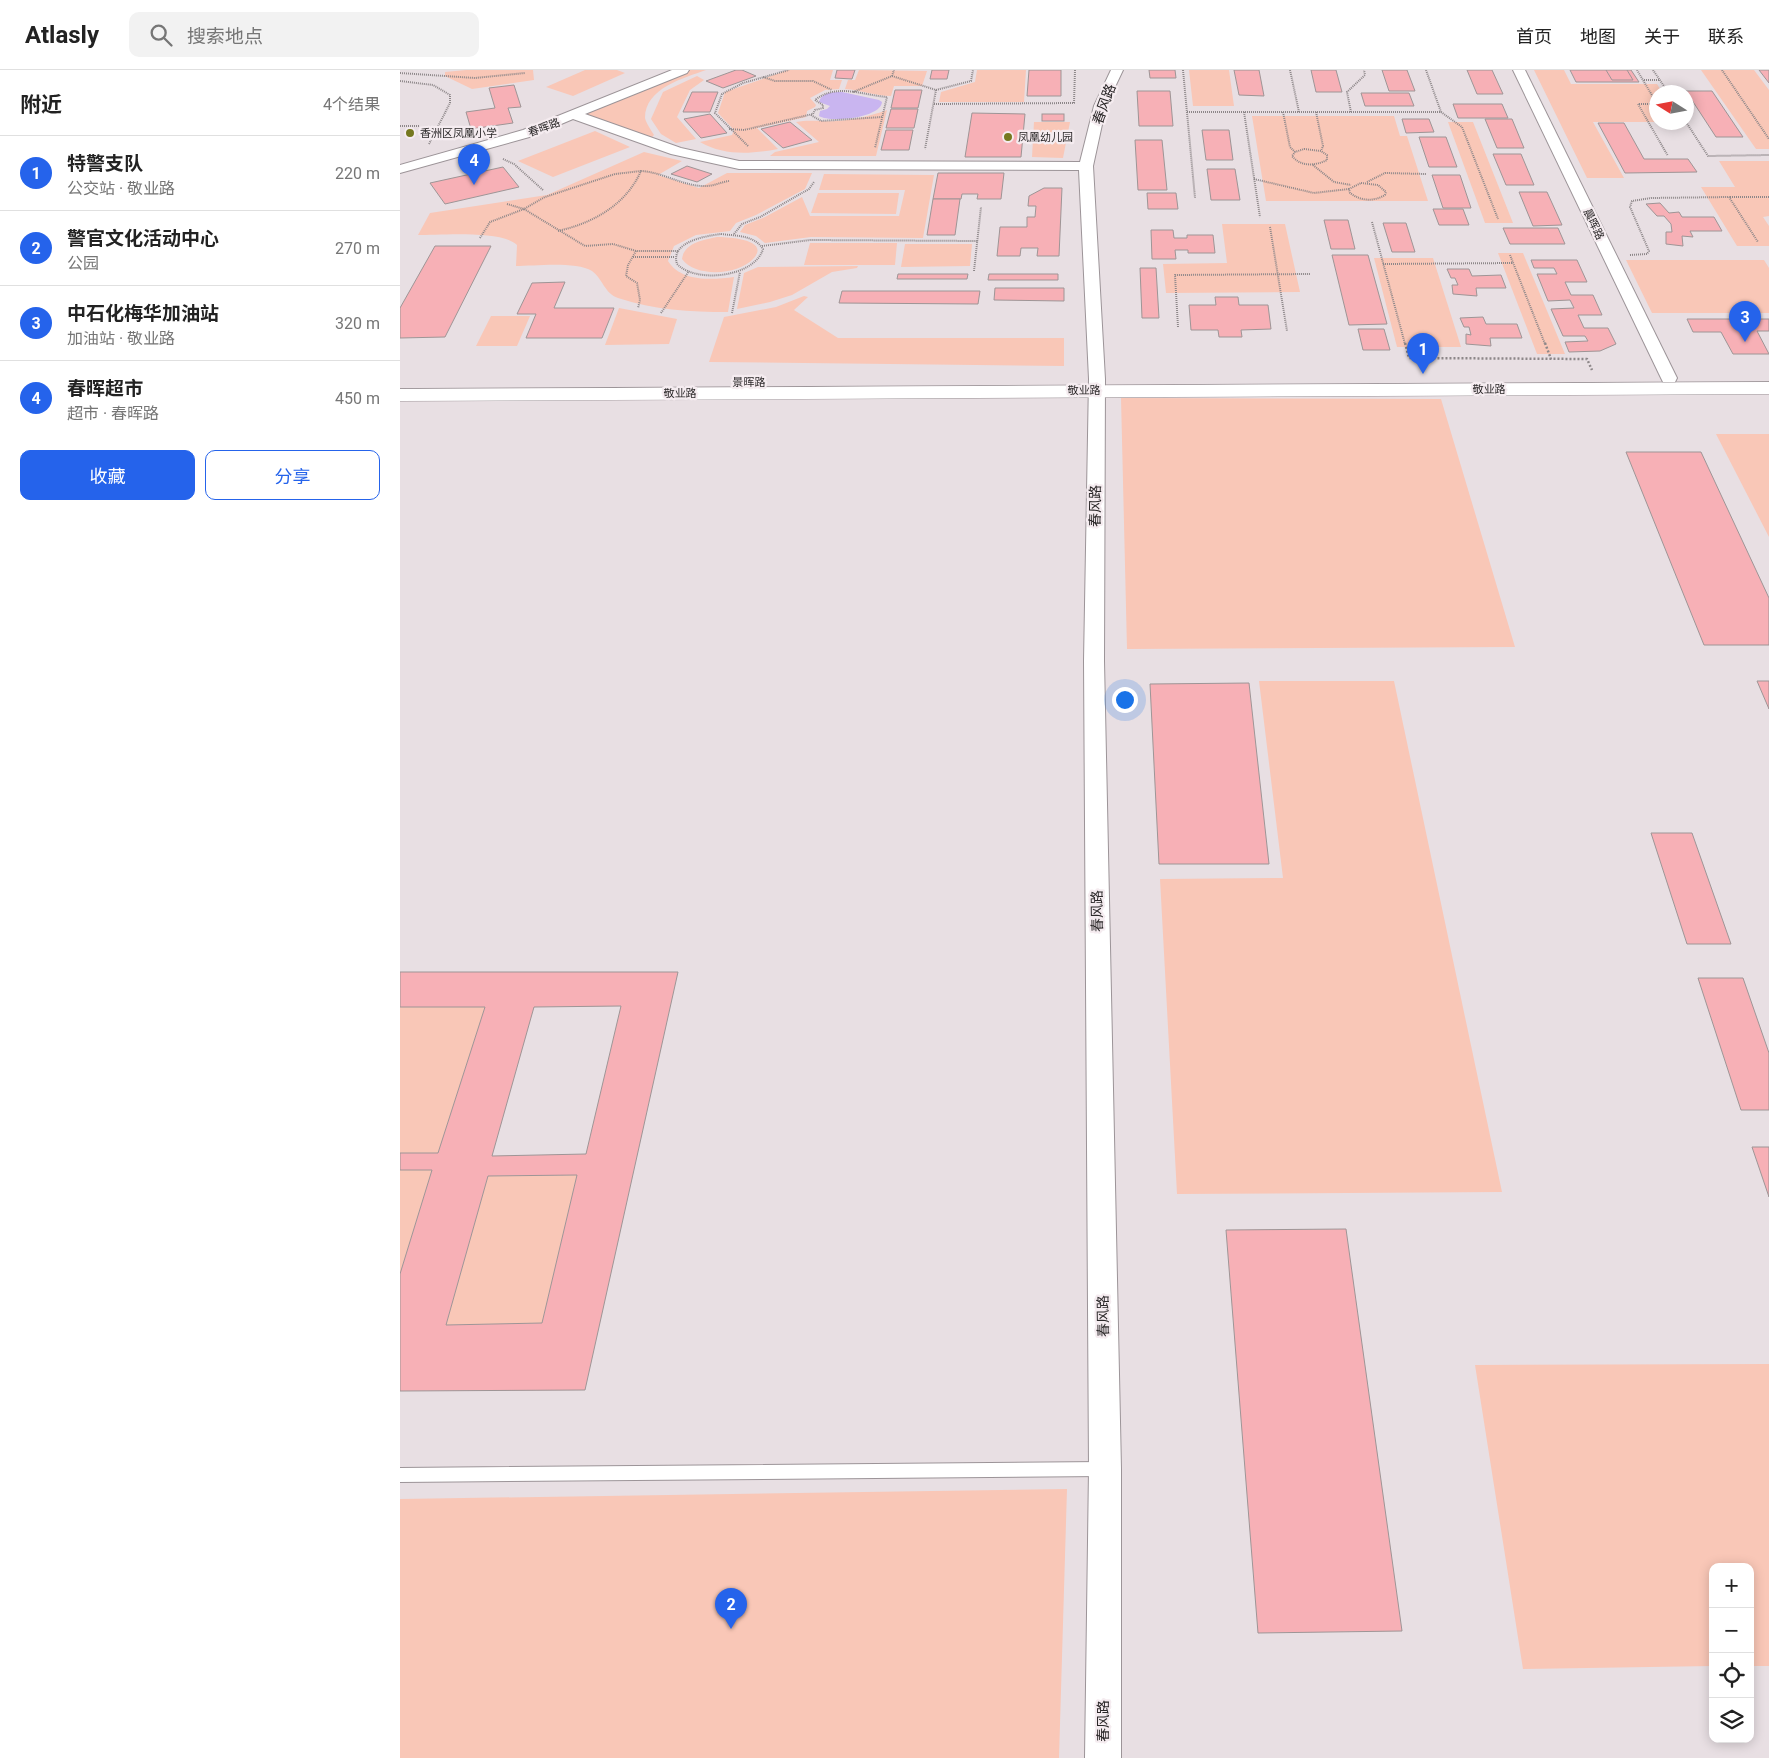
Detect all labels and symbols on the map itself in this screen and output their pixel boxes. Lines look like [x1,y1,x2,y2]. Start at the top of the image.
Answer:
street label: 春风路 [1089,82,1119,126]
north arrow [1649,85,1694,130]
street label: 春晖路 [526,116,562,139]
marker: 香洲区凤凰小学 [404,127,416,139]
place label: 香洲区凤凰小学 [420,127,497,140]
marker: 凤凰幼儿园 [1002,131,1014,143]
place label: 凤凰幼儿园 [1018,131,1073,144]
pin: 4 [458,144,490,185]
street label: 晨晖路 [1580,207,1607,242]
pin: 3 [1729,301,1761,342]
pin: 1 [1407,333,1439,374]
street label: 景晖路 [733,376,766,389]
street label: 敬业路 [1473,383,1506,396]
street label: 敬业路 [1068,384,1101,397]
street label: 敬业路 [664,387,697,400]
street label: 春风路 [1087,485,1103,527]
your location [1112,687,1138,713]
street label: 春风路 [1089,890,1105,932]
street label: 春风路 [1095,1295,1111,1337]
pin: 2 [715,1588,747,1629]
street label: 春风路 [1095,1700,1111,1742]

